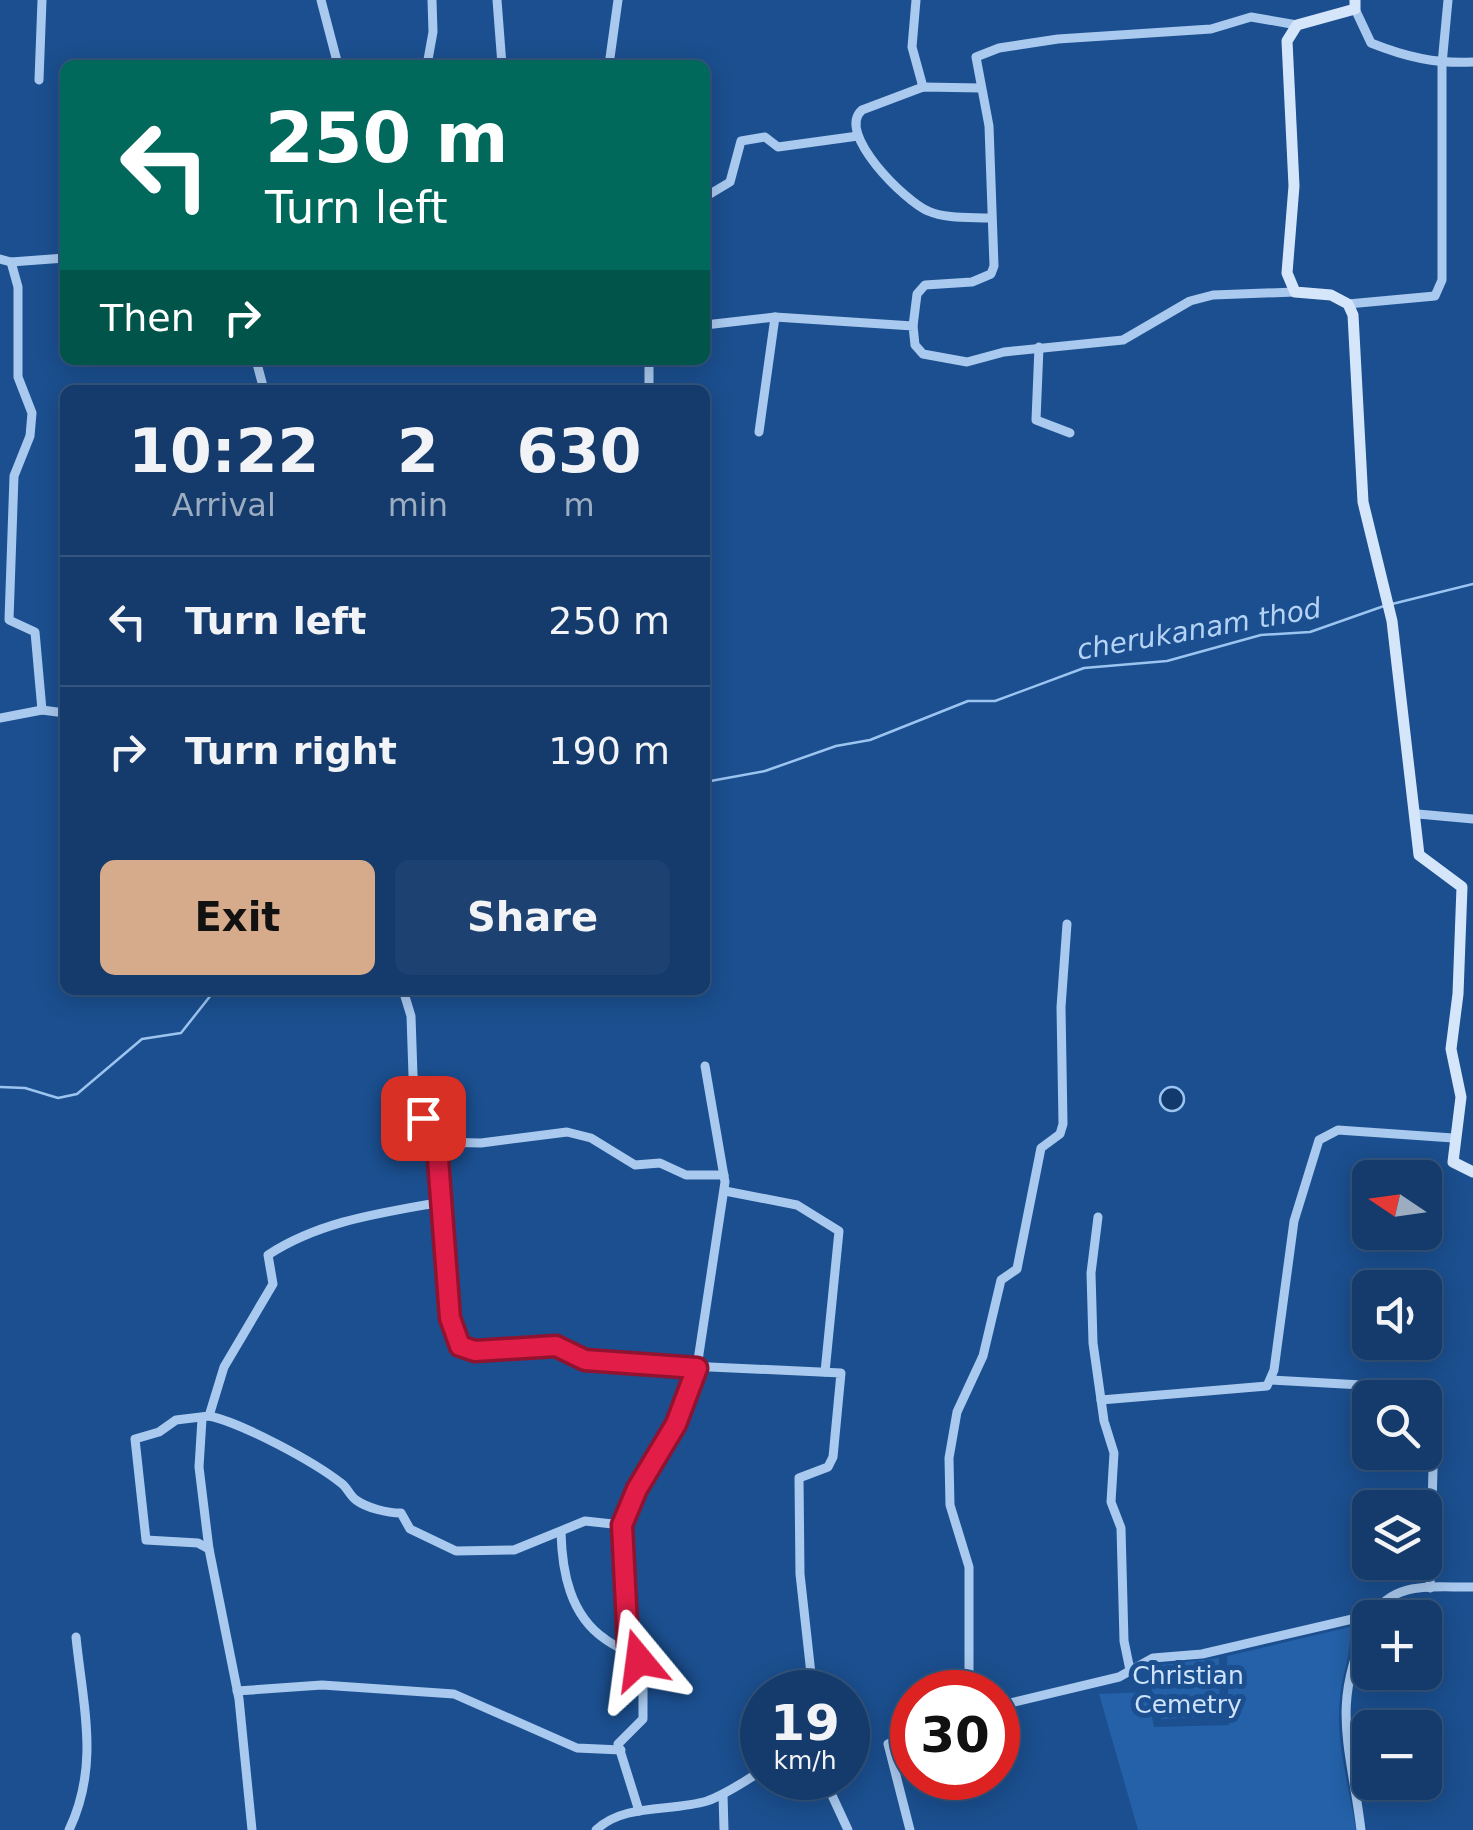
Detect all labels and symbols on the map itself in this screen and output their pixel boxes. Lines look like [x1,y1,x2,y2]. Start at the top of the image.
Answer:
water label: cherukanam thod [1074,591,1324,667]
pin [381,1076,466,1161]
north arrow [1352,1160,1442,1250]
position arrow [587,1608,691,1712]
park label: Christian Cemetry [1132,1661,1244,1719]
speed limit sign: 30 [890,1670,1020,1800]

